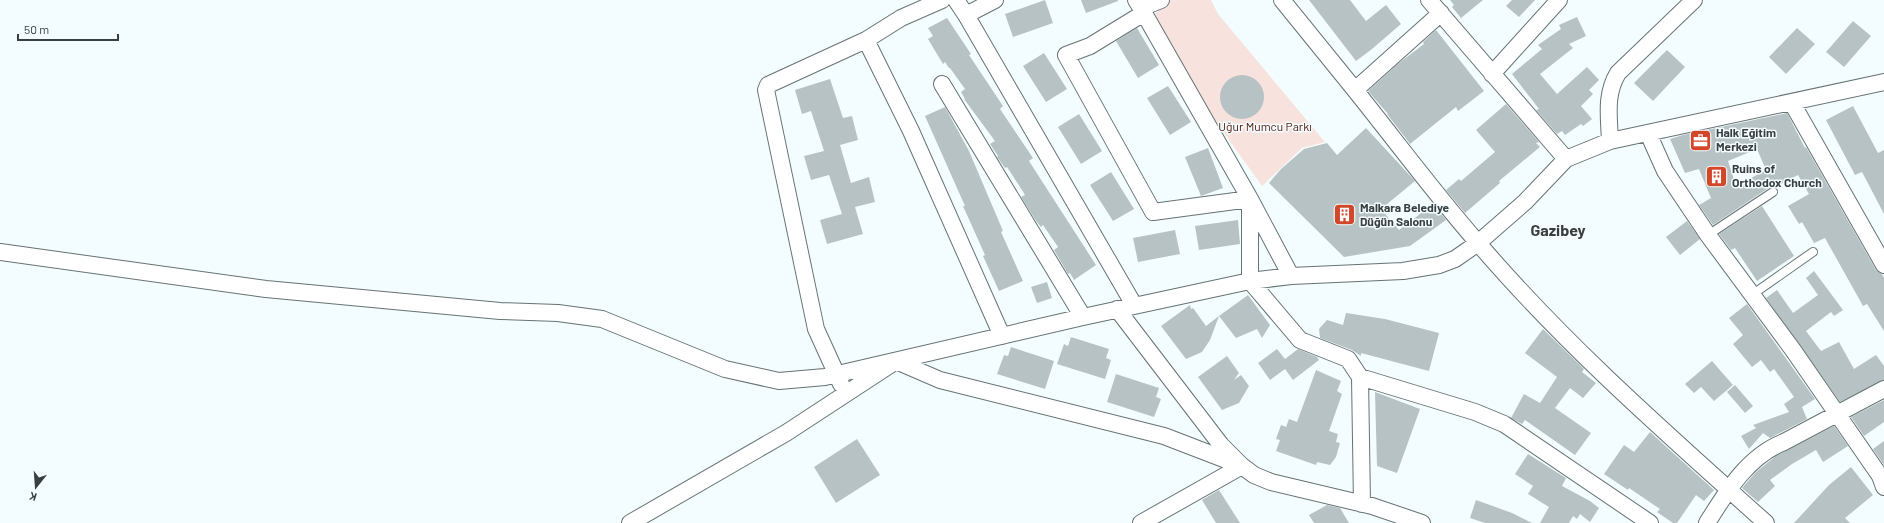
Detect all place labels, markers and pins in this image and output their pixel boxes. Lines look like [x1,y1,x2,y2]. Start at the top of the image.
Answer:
place label: Halk Eğitim Merkezi [1716,125,1776,153]
office icon: Halk Eğitim Merkezi [1687,127,1713,153]
place label: Ruins of Orthodox Church [1732,161,1822,189]
building icon: Ruins of Orthodox Church [1704,163,1730,189]
place label: Malkara Belediye Düğün Salonu [1360,200,1450,228]
building icon: Malkara Belediye Düğün Salonu [1331,202,1357,228]

